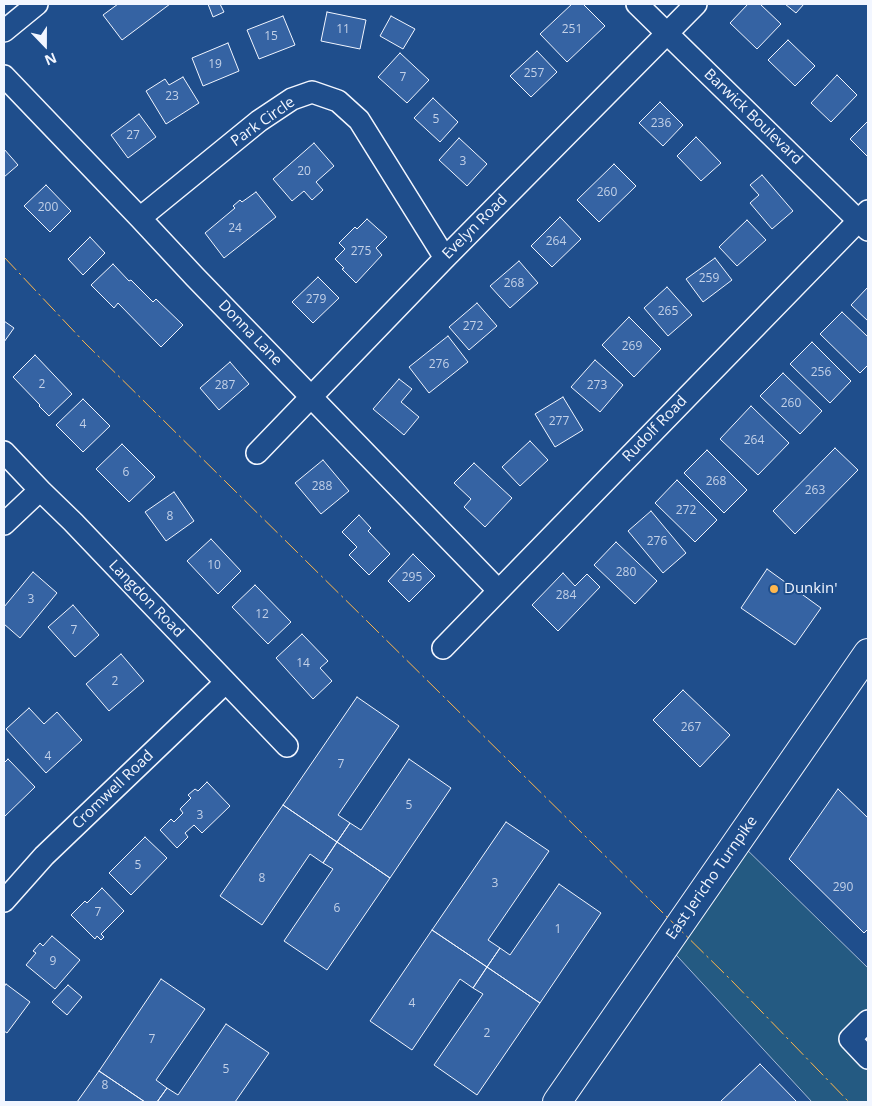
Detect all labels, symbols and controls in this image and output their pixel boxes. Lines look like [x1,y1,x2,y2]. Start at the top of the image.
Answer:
north arrow [20,20,70,70]
house number: 11 [336,23,350,37]
house number: 251 [562,23,582,37]
house number: 15 [264,30,278,44]
text: N [42,48,60,70]
house number: 19 [208,58,222,72]
street label: Barwick Boulevard [700,65,806,169]
house number: 257 [524,67,544,81]
house number: 7 [400,71,406,85]
house number: 23 [165,90,179,104]
street label: Park Circle [228,93,298,151]
house number: 5 [433,113,439,127]
house number: 236 [651,117,671,131]
house number: 27 [126,129,140,143]
house number: 3 [460,155,466,169]
house number: 20 [297,165,311,179]
house number: 260 [597,186,617,200]
street label: Evelyn Road [439,191,511,263]
house number: 200 [38,201,58,215]
house number: 24 [228,222,242,236]
house number: 264 [546,235,566,249]
house number: 275 [351,245,371,259]
house number: 259 [699,272,719,286]
house number: 268 [504,277,524,291]
house number: 279 [306,293,326,307]
street label: Donna Lane [214,296,286,370]
house number: 265 [658,305,678,319]
house number: 272 [463,320,483,334]
house number: 269 [622,340,642,354]
house number: 276 [429,358,449,372]
house number: 256 [811,366,831,380]
house number: 2 [39,378,45,392]
house number: 287 [215,379,235,393]
house number: 273 [587,379,607,393]
street label: Rudolf Road [619,392,691,466]
house number: 260 [781,397,801,411]
house number: 277 [549,415,569,429]
house number: 4 [80,418,86,432]
house number: 264 [744,434,764,448]
house number: 6 [123,466,129,480]
house number: 268 [706,475,726,489]
house number: 288 [312,480,332,494]
house number: 263 [805,484,825,498]
house number: 272 [676,504,696,518]
house number: 8 [167,510,173,524]
house number: 276 [647,535,667,549]
street label: Langdon Road [105,557,187,641]
house number: 10 [207,559,221,573]
house number: 280 [616,566,636,580]
house number: 295 [402,571,422,585]
place label: Dunkin' [784,580,837,598]
marker: Dunkin' [768,583,780,595]
house number: 284 [556,589,576,603]
house number: 3 [28,593,34,607]
house number: 12 [255,608,269,622]
house number: 7 [71,624,77,638]
house number: 14 [296,657,310,671]
house number: 2 [112,675,118,689]
house number: 267 [681,721,701,735]
street label: Cromwell Road [69,747,157,833]
house number: 4 [45,750,51,764]
house number: 7 [338,758,344,772]
house number: 5 [406,799,412,813]
house number: 3 [197,809,203,823]
street label: East Jericho Turnpike [663,813,761,943]
house number: 5 [135,859,141,873]
house number: 8 [259,872,265,886]
house number: 3 [492,877,498,891]
house number: 290 [833,881,853,895]
house number: 6 [334,902,340,916]
house number: 7 [95,906,101,920]
house number: 1 [555,923,561,937]
house number: 9 [50,955,56,969]
house number: 4 [409,997,415,1011]
house number: 2 [484,1027,490,1041]
house number: 7 [149,1033,155,1047]
house number: 5 [223,1063,229,1077]
house number: 8 [102,1079,108,1093]

